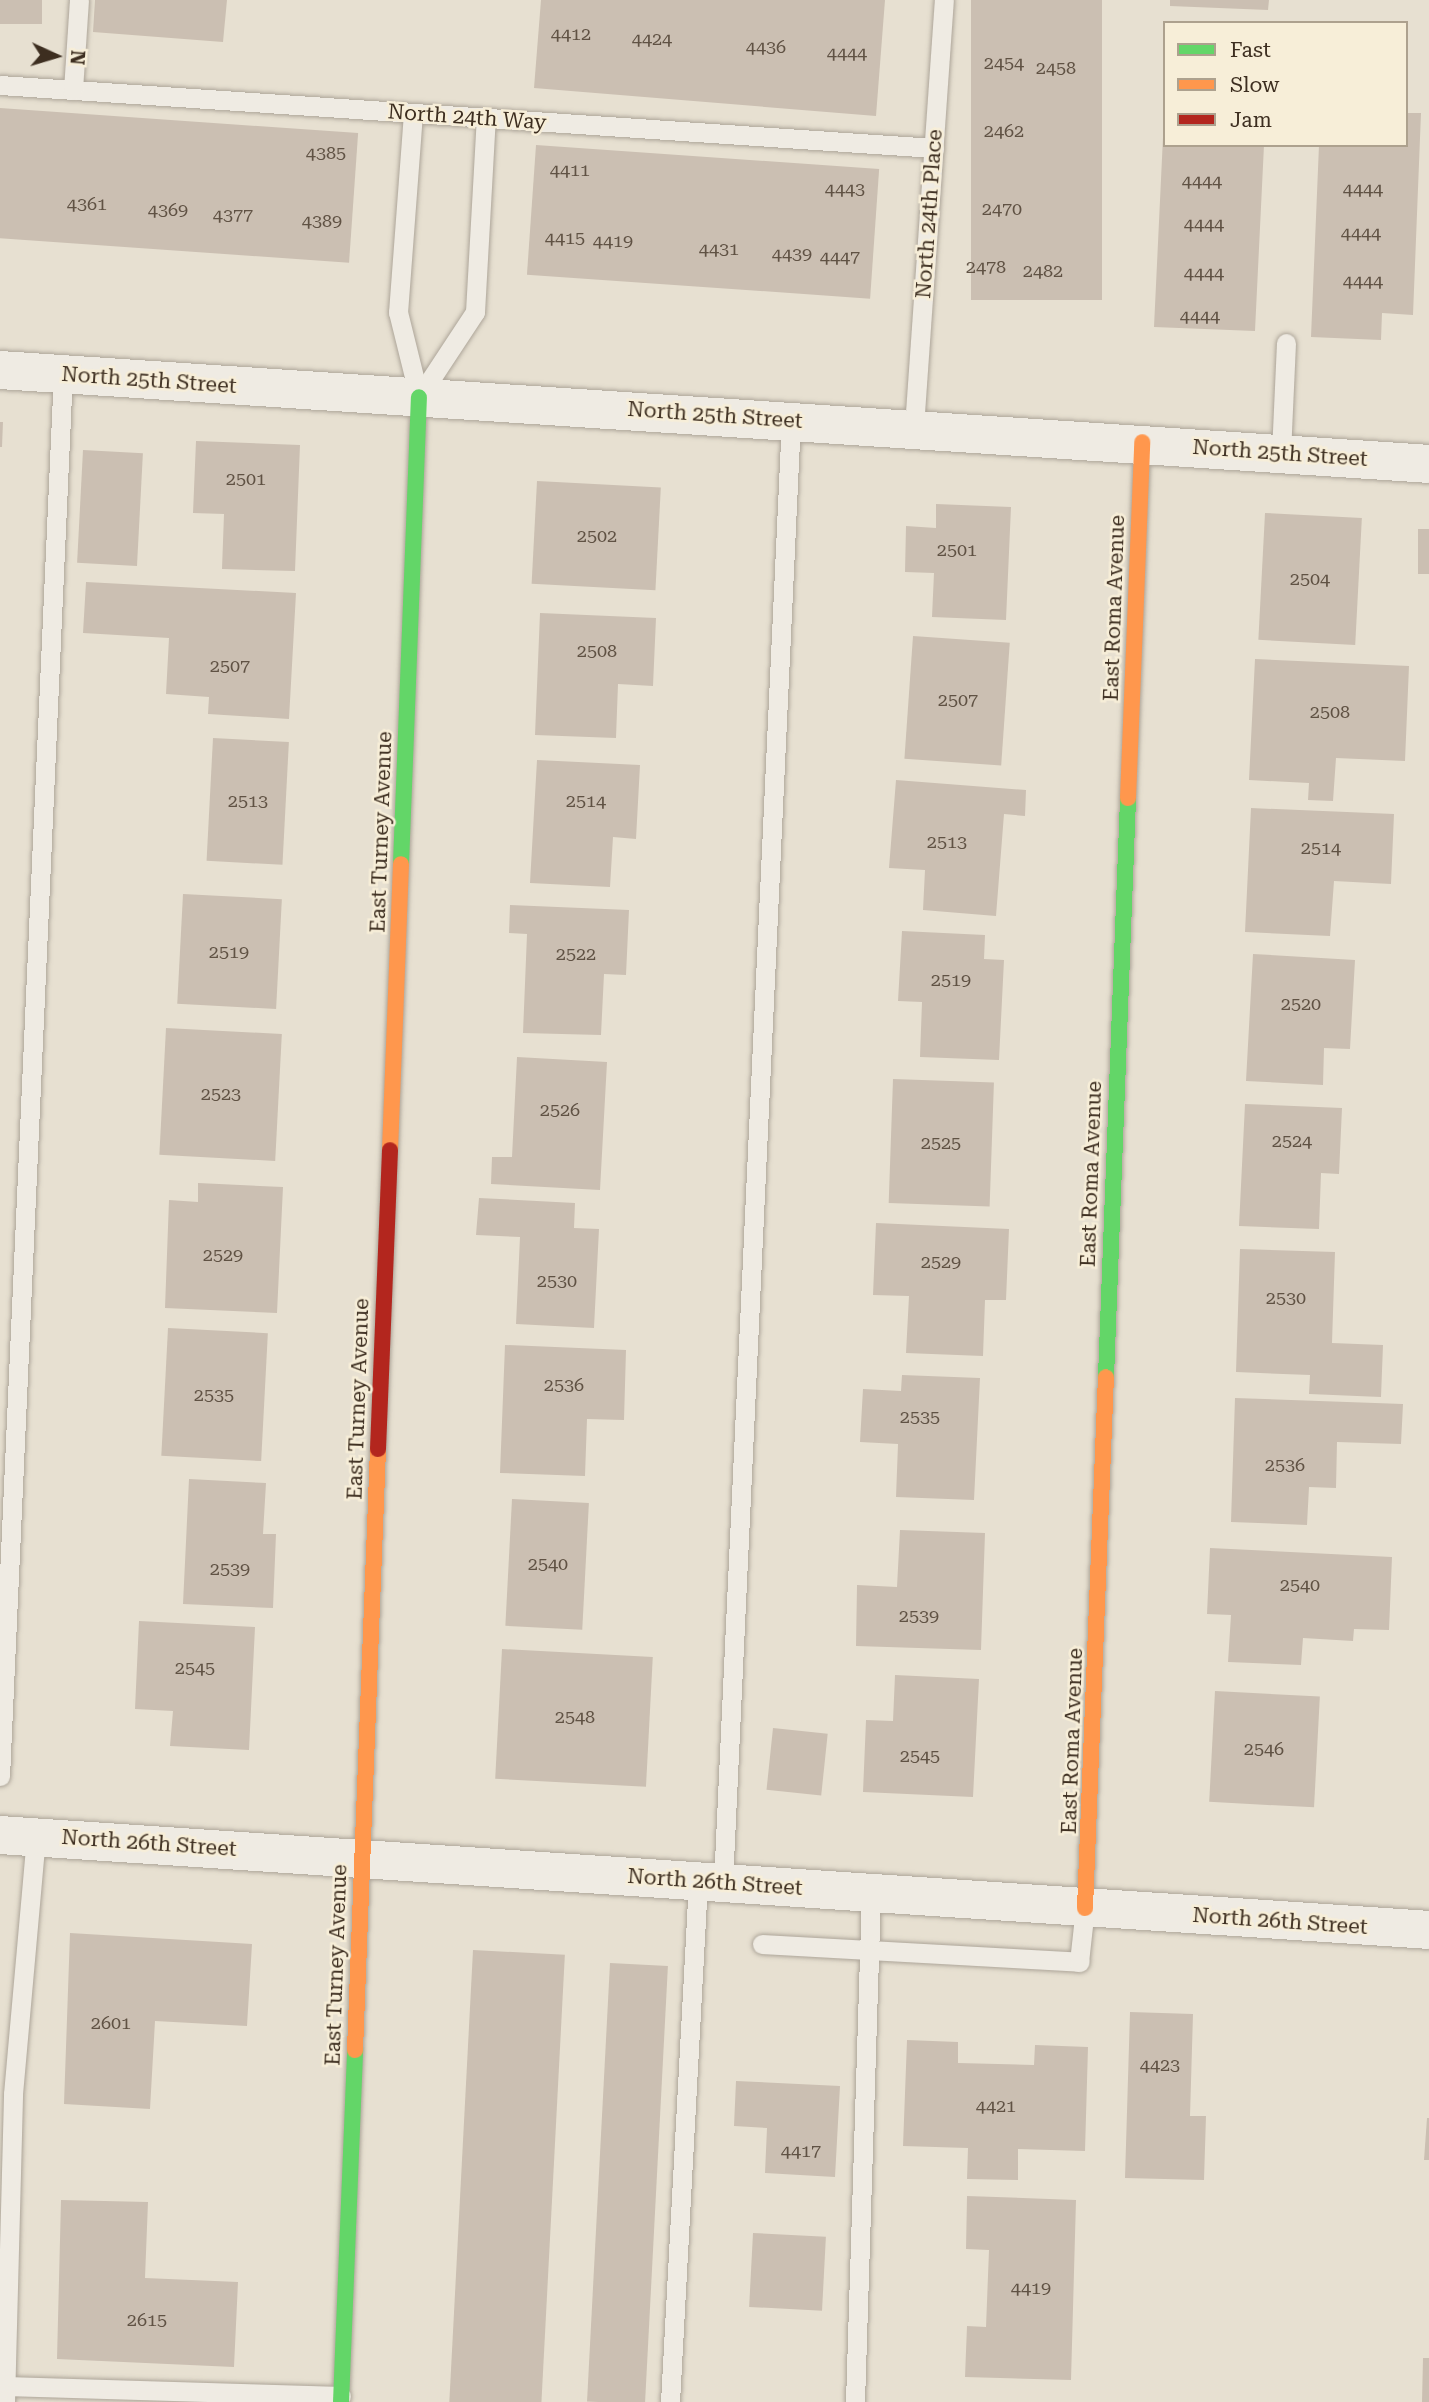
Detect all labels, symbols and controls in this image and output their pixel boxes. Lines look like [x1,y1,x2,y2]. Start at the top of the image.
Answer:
north arrow [21,21,91,91]
legend [1163,21,1408,147]
house number: 4412 [551,23,591,45]
house number: 4424 [632,28,672,50]
house number: 4436 [746,36,786,58]
text: Fast [1230,38,1271,62]
house number: 4444 [827,42,867,64]
text: N [65,49,89,66]
house number: 2454 [984,52,1024,74]
house number: 2458 [1036,57,1076,79]
text: Slow [1230,73,1279,97]
street label: North 24th Way [387,99,547,135]
text: Jam [1230,108,1272,132]
house number: 2462 [984,120,1024,142]
street label: North 24th Place [911,128,947,300]
house number: 4385 [306,142,346,164]
house number: 4411 [550,159,590,181]
house number: 4444 [1182,170,1222,192]
house number: 4443 [825,178,865,200]
house number: 4444 [1343,178,1383,200]
house number: 4361 [67,193,107,215]
house number: 2470 [982,198,1022,220]
house number: 4369 [148,199,188,221]
house number: 4377 [213,204,253,226]
house number: 4389 [302,210,342,232]
house number: 4444 [1184,213,1224,235]
house number: 4444 [1341,222,1381,244]
house number: 4415 [545,227,585,249]
house number: 4419 [593,230,633,252]
house number: 4431 [699,238,739,260]
house number: 4439 [772,243,812,265]
house number: 4447 [820,246,860,268]
house number: 2478 [966,256,1006,278]
house number: 2482 [1023,260,1063,282]
house number: 4444 [1184,262,1224,284]
house number: 4444 [1343,270,1383,292]
house number: 4444 [1180,305,1220,327]
street label: North 25th Street [61,361,237,399]
street label: North 25th Street [627,396,803,434]
street label: North 25th Street [1192,434,1368,472]
house number: 2501 [226,468,266,490]
street label: East Roma Avenue [1098,514,1130,702]
house number: 2502 [577,525,617,547]
house number: 2501 [937,539,977,561]
house number: 2504 [1290,568,1330,590]
house number: 2508 [577,640,617,662]
house number: 2507 [210,655,250,677]
house number: 2507 [938,689,978,711]
house number: 2508 [1310,701,1350,723]
street label: East Turney Avenue [365,731,397,933]
house number: 2513 [228,790,268,812]
house number: 2514 [566,790,606,812]
house number: 2513 [927,831,967,853]
house number: 2514 [1301,837,1341,859]
house number: 2519 [209,941,249,963]
house number: 2522 [556,943,596,965]
house number: 2519 [931,969,971,991]
house number: 2520 [1281,993,1321,1015]
street label: East Roma Avenue [1075,1080,1107,1268]
house number: 2523 [201,1083,241,1105]
house number: 2526 [540,1099,580,1121]
house number: 2524 [1272,1130,1312,1152]
house number: 2525 [921,1132,961,1154]
house number: 2529 [203,1244,243,1266]
house number: 2529 [921,1251,961,1273]
house number: 2530 [537,1270,577,1292]
house number: 2530 [1266,1287,1306,1309]
street label: East Turney Avenue [342,1298,374,1500]
house number: 2536 [544,1374,584,1396]
house number: 2535 [194,1384,234,1406]
house number: 2535 [900,1406,940,1428]
house number: 2536 [1265,1454,1305,1476]
house number: 2540 [528,1553,568,1575]
house number: 2539 [210,1558,250,1580]
house number: 2540 [1280,1574,1320,1596]
house number: 2539 [899,1605,939,1627]
street label: East Roma Avenue [1056,1647,1088,1835]
house number: 2545 [175,1657,215,1679]
house number: 2548 [555,1706,595,1728]
house number: 2546 [1244,1738,1284,1760]
house number: 2545 [900,1745,940,1767]
street label: North 26th Street [61,1824,237,1862]
street label: North 26th Street [627,1863,803,1901]
street label: East Turney Avenue [320,1864,352,2066]
street label: North 26th Street [1192,1902,1368,1940]
house number: 2601 [91,2012,131,2034]
house number: 4423 [1140,2054,1180,2076]
house number: 4421 [976,2095,1016,2117]
house number: 4417 [781,2140,821,2162]
house number: 4419 [1011,2277,1051,2299]
house number: 2615 [127,2309,167,2331]

